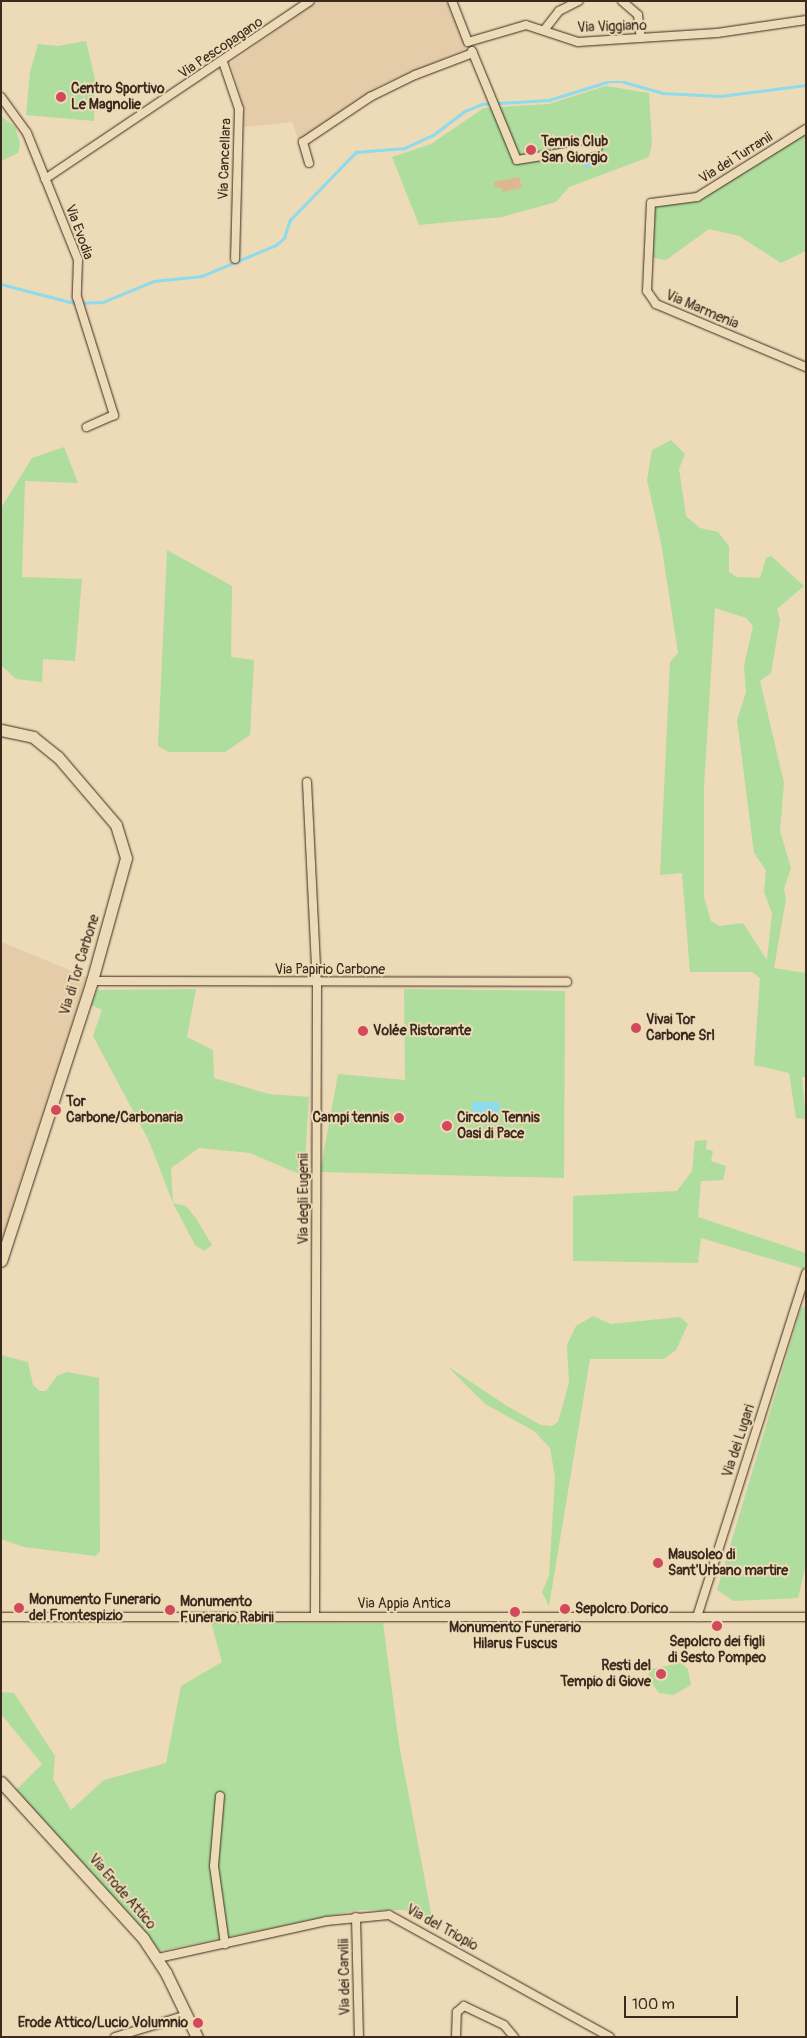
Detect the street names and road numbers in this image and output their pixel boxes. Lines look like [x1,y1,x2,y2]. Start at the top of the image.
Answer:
street label: Via Pescopagano [176,14,266,82]
street label: Via Viggiano [577,17,647,37]
street label: Via Cancellara [215,118,235,200]
street label: Via dei Turranii [696,129,776,187]
street label: Via Evodia [61,202,97,262]
street label: Via Marmenia [663,287,741,333]
street label: Via di Tor Carbone [57,912,103,1018]
street label: Via Papirio Carbone [275,962,385,978]
street label: Via degli Eugenii [296,1153,312,1245]
street label: Via dei Lugari [719,1402,759,1480]
street label: Via Appia Antica [357,1596,451,1612]
street label: Via Erode Attico [85,1851,159,1933]
street label: Via del Triopio [403,1901,481,1955]
street label: Via dei Carvilii [336,1938,354,2016]

